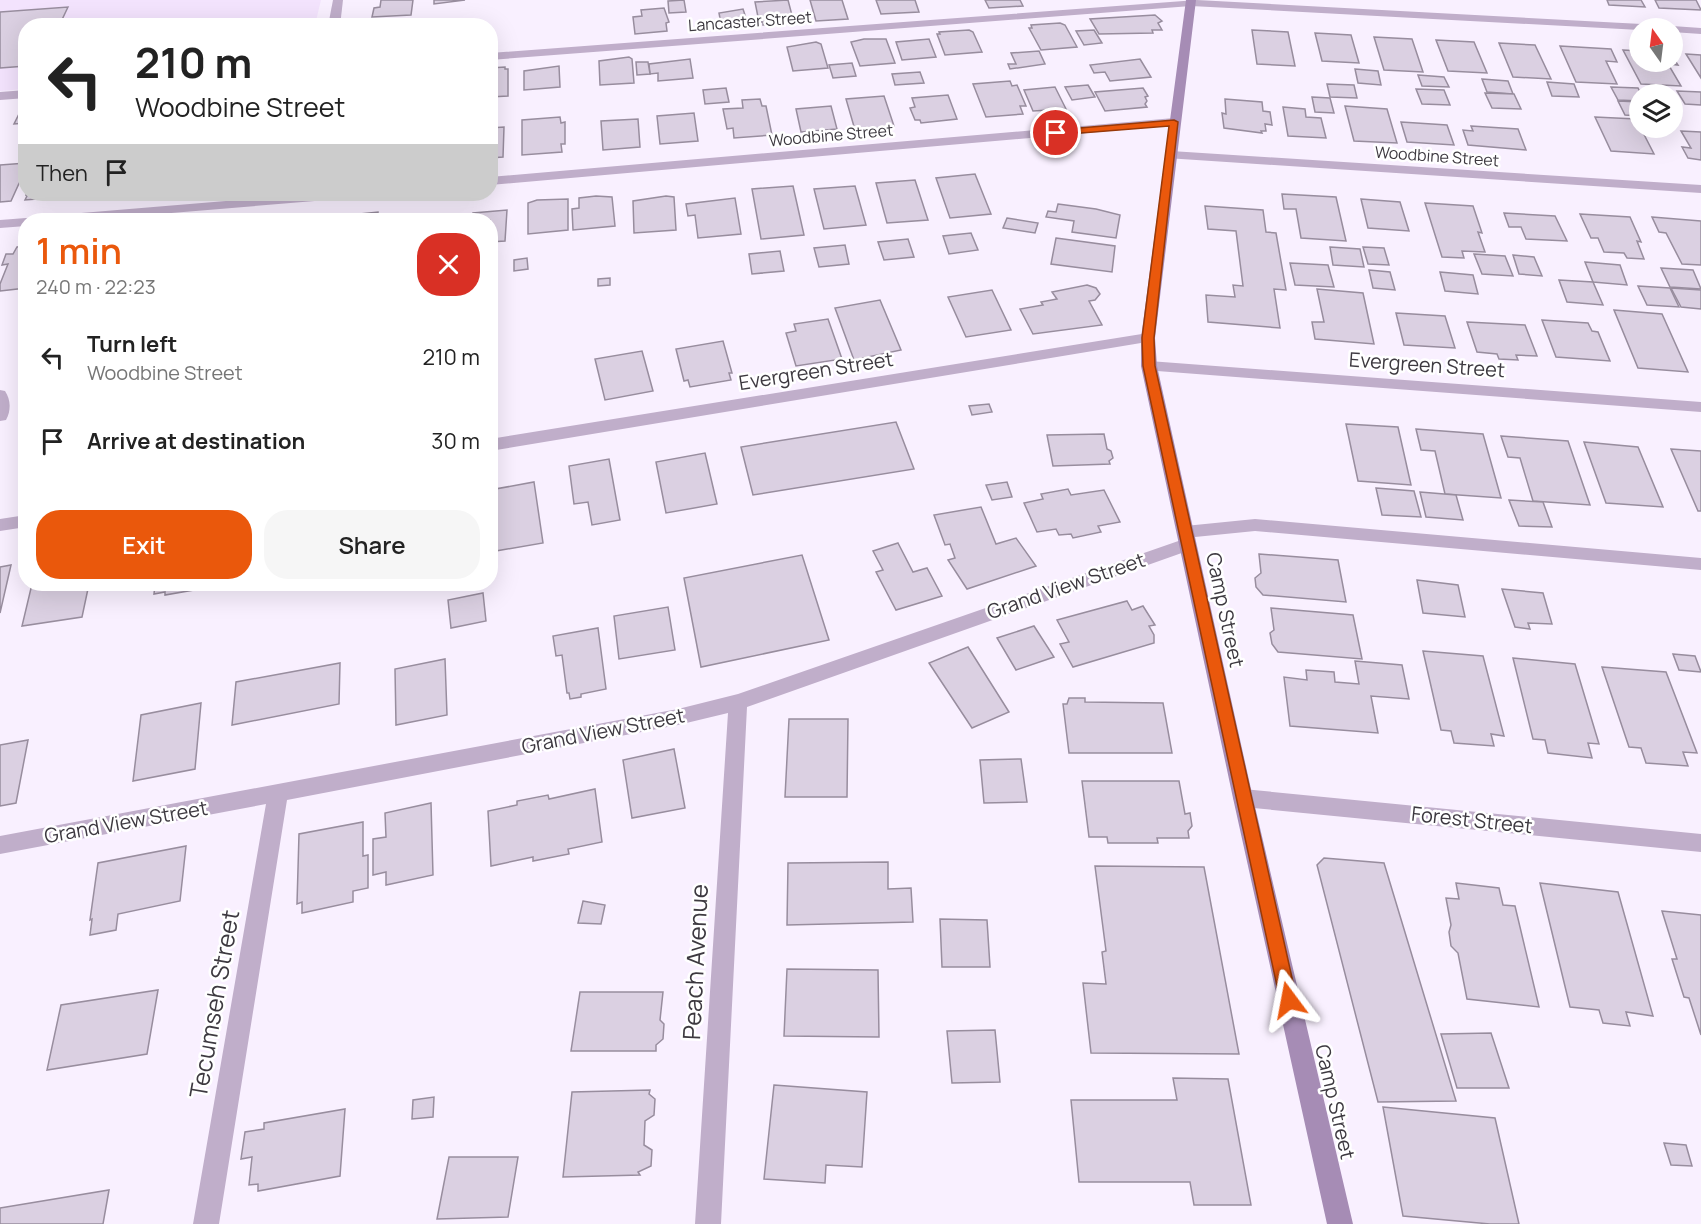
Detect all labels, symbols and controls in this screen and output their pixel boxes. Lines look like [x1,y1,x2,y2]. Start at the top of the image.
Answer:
street label: Lancaster Street [687,6,813,36]
north arrow [1629,18,1683,72]
map controls [1629,18,1683,138]
text: 210 m [135,33,252,91]
icon: left [36,42,114,120]
button: layers [1629,84,1683,138]
text: Woodbine Street [135,88,345,125]
pin [1030,107,1081,158]
icon: arrive [1039,116,1072,149]
street label: Woodbine Street [768,119,894,151]
street label: Woodbine Street [1374,141,1500,171]
icon: arrive [100,156,133,189]
text: Then [36,158,88,188]
text: 1 min [36,226,122,275]
button: close [417,233,480,296]
text: 240 m · 22:23 [36,273,156,300]
text: Turn left [87,329,177,359]
icon: left [36,341,69,374]
text: 210 m [422,342,480,372]
street label: Evergreen Street [737,345,895,396]
street label: Evergreen Street [1348,346,1506,383]
text: Woodbine Street [87,359,243,386]
icon: arrive [36,425,69,458]
text: Arrive at destination [87,426,305,456]
text: 30 m [431,426,480,456]
button: Exit [36,510,252,579]
button: Share [264,510,480,579]
street label: Grand View Street [983,546,1148,625]
street label: Camp Street [1200,550,1251,670]
street label: Grand View Street [519,701,687,760]
street label: Grand View Street [42,794,210,849]
street label: Forest Street [1410,800,1534,839]
street label: Peach Avenue [674,883,715,1041]
street label: Tecumseh Street [181,907,246,1100]
position arrow [1257,968,1321,1032]
street label: Camp Street [1309,1042,1362,1162]

